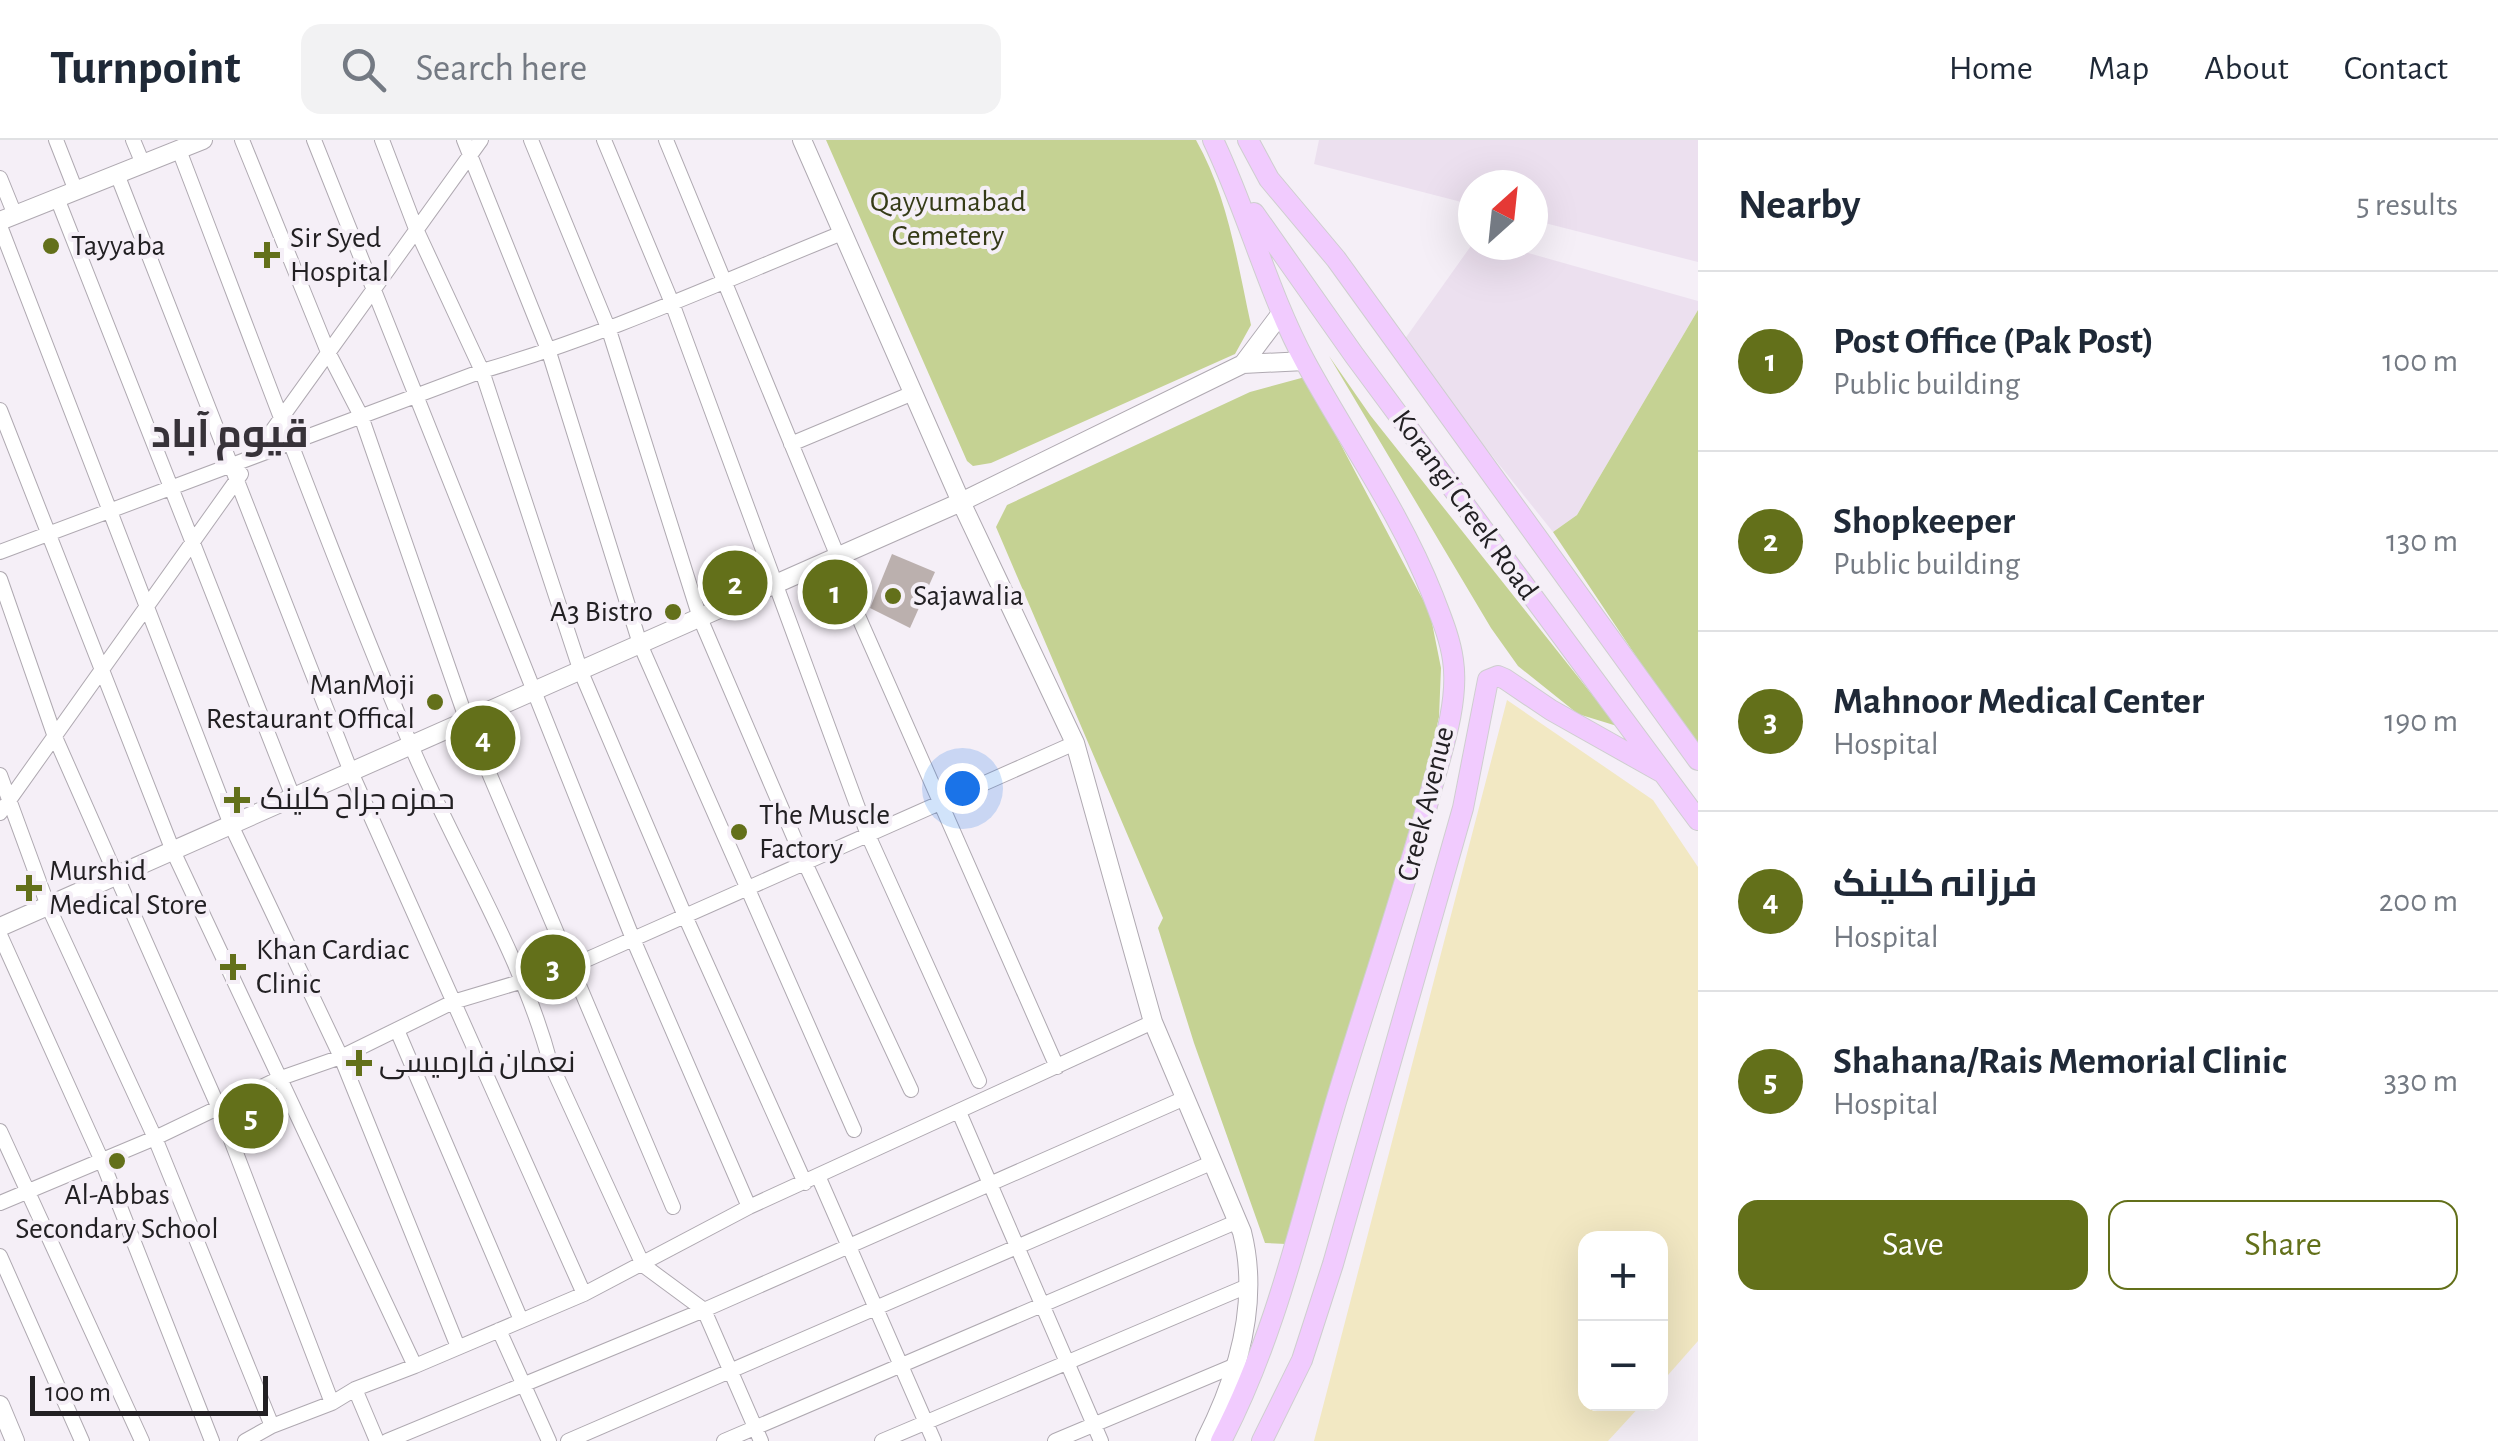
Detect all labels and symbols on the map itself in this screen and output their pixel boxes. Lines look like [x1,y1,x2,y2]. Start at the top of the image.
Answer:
north arrow [1458,170,1548,260]
park label: Qayyumabad Cemetery [870,187,1026,251]
place label: Sir Syed Hospital [290,223,389,287]
place label: Tayyaba [71,231,165,261]
marker: Tayyaba [40,235,62,257]
marker: Sir Syed Hospital [254,242,280,268]
street label: Korangi Creek Road [1386,405,1544,605]
district label: قیوم آباد [151,411,309,461]
pin: 2 [702,546,768,620]
pin: 1 [802,554,868,630]
place label: Sajawalia [913,581,1024,611]
marker: Sajawalia [882,585,904,607]
place label: A3 Bistro [550,597,653,627]
marker: A3 Bistro [662,601,684,623]
place label: ManMoji Restaurant Offical [206,670,415,734]
marker: ManMoji Restaurant Offical [424,691,446,713]
pin: 4 [450,700,516,776]
street label: Creek Avenue [1392,724,1460,884]
your location [937,763,988,814]
place label: حمزہ جراح کلینک [260,785,455,819]
marker: حمزہ جراح کلینک [224,787,250,813]
place label: The Muscle Factory [759,800,890,864]
marker: The Muscle Factory [728,821,750,843]
place label: Murshid Medical Store [49,856,207,920]
marker: Murshid Medical Store [18,877,40,899]
pin: 3 [520,930,586,1004]
place label: Khan Cardiac Clinic [256,935,409,999]
marker: Khan Cardiac Clinic [220,954,246,980]
place label: نعمان فارمیسی [379,1048,575,1080]
marker: نعمان فارمیسی [348,1052,370,1074]
pin: 5 [218,1078,284,1154]
marker: Al-Abbas Secondary School [106,1150,128,1172]
place label: Al-Abbas Secondary School [15,1180,219,1244]
scale bar [30,1371,268,1416]

